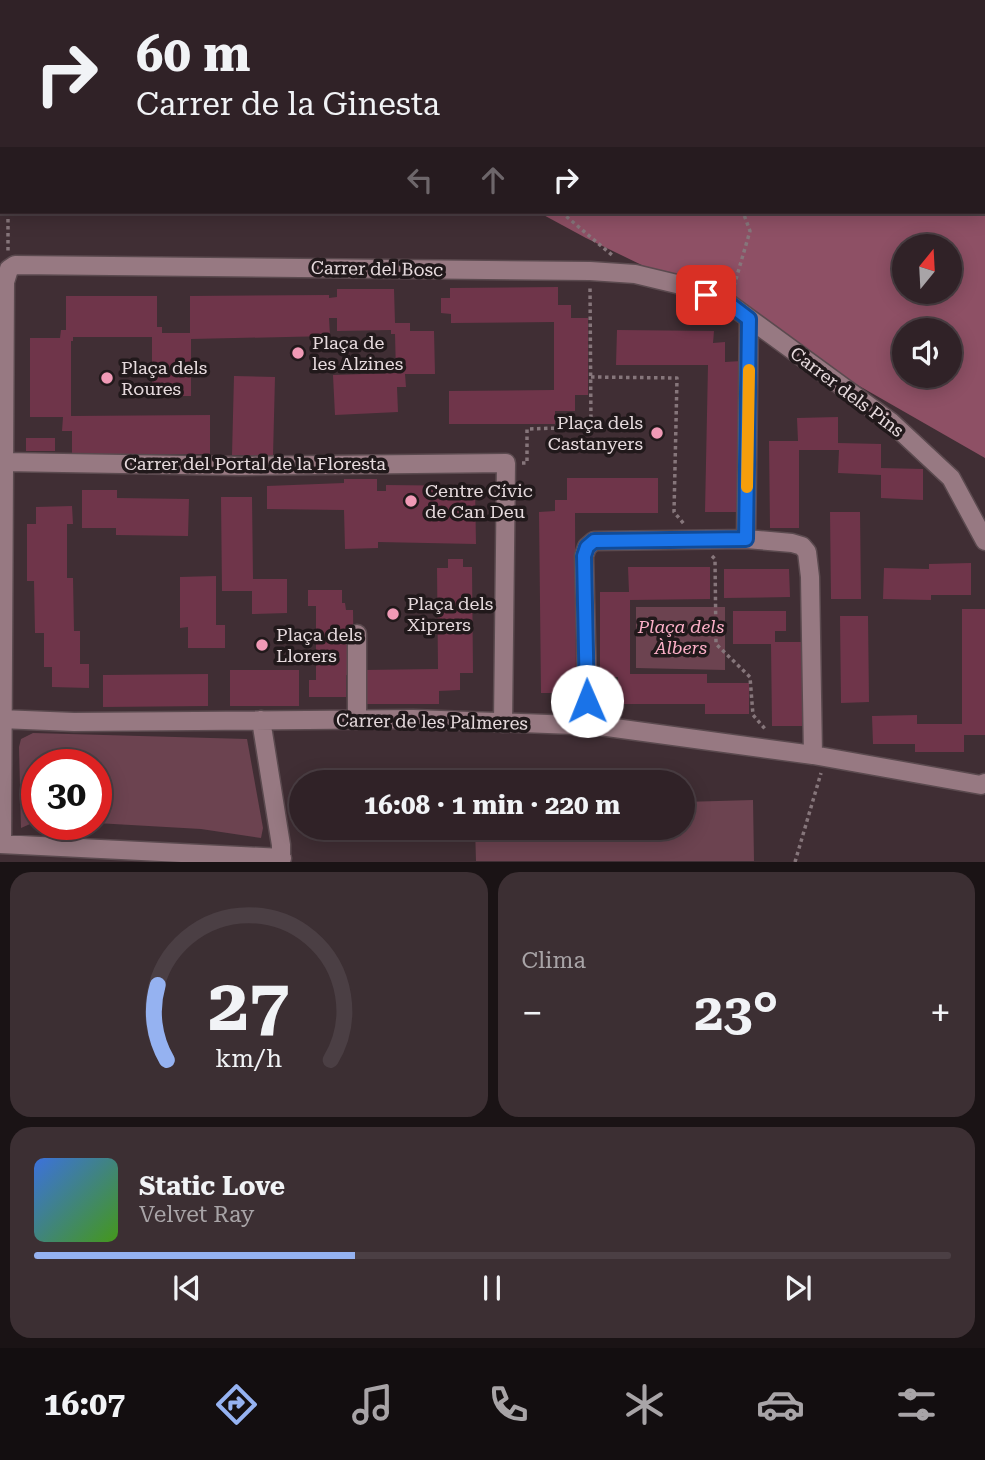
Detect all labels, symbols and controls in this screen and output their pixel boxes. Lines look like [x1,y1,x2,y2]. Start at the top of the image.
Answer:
text: 60 m [136,26,251,83]
icon: right [21,28,112,119]
text: Carrer de la Ginesta [136,85,440,123]
icon: left [401,161,439,199]
icon: ahead [474,161,512,199]
icon: right [547,161,585,199]
north arrow [892,234,962,304]
map controls [892,234,962,388]
street label: Carrer del Bosc [311,257,443,280]
pin [676,265,736,325]
icon: arrive [687,276,725,314]
button: sound [892,318,962,388]
place label: Plaça de les Alzines [312,332,403,374]
street label: Carrer dels Pins [786,342,908,441]
marker: Plaça de les Alzines [290,345,306,361]
place label: Plaça dels Roures [121,357,207,399]
marker: Plaça dels Roures [99,370,115,386]
place label: Plaça dels Castanyers [548,412,643,454]
marker: Plaça dels Castanyers [649,425,665,441]
street label: Carrer del Portal de la Floresta [124,453,386,474]
place label: Centre Cívic de Can Deu [425,480,533,522]
marker: Centre Cívic de Can Deu [403,493,419,509]
place label: Plaça dels Xiprers [407,593,493,635]
marker: Plaça dels Xiprers [385,606,401,622]
park label: Plaça dels Àlbers [637,616,724,658]
place label: Plaça dels Llorers [276,624,362,666]
marker: Plaça dels Llorers [254,637,270,653]
position arrow [550,664,624,738]
street label: Carrer de les Palmeres [336,709,528,734]
speed limit sign: 30 [21,749,112,840]
text: 16:08 · 1 min · 220 m [364,790,620,820]
text: Clima [522,947,586,974]
text: 27 [208,964,290,1049]
text: 23° [694,982,778,1043]
text: − [522,991,543,1035]
text: + [930,991,951,1035]
text: km/h [215,1044,282,1073]
text: Static Love [139,1171,285,1201]
text: Velvet Ray [139,1201,254,1228]
icon: previous [168,1269,206,1307]
icon: pause [473,1269,511,1307]
icon: next [779,1269,817,1307]
icon: directions [212,1380,261,1429]
icon: music [348,1380,397,1429]
icon: phone [484,1380,533,1429]
icon: climate [620,1380,669,1429]
icon: car [756,1380,805,1429]
icon: filters [892,1380,941,1429]
text: 16:07 [44,1385,125,1423]

